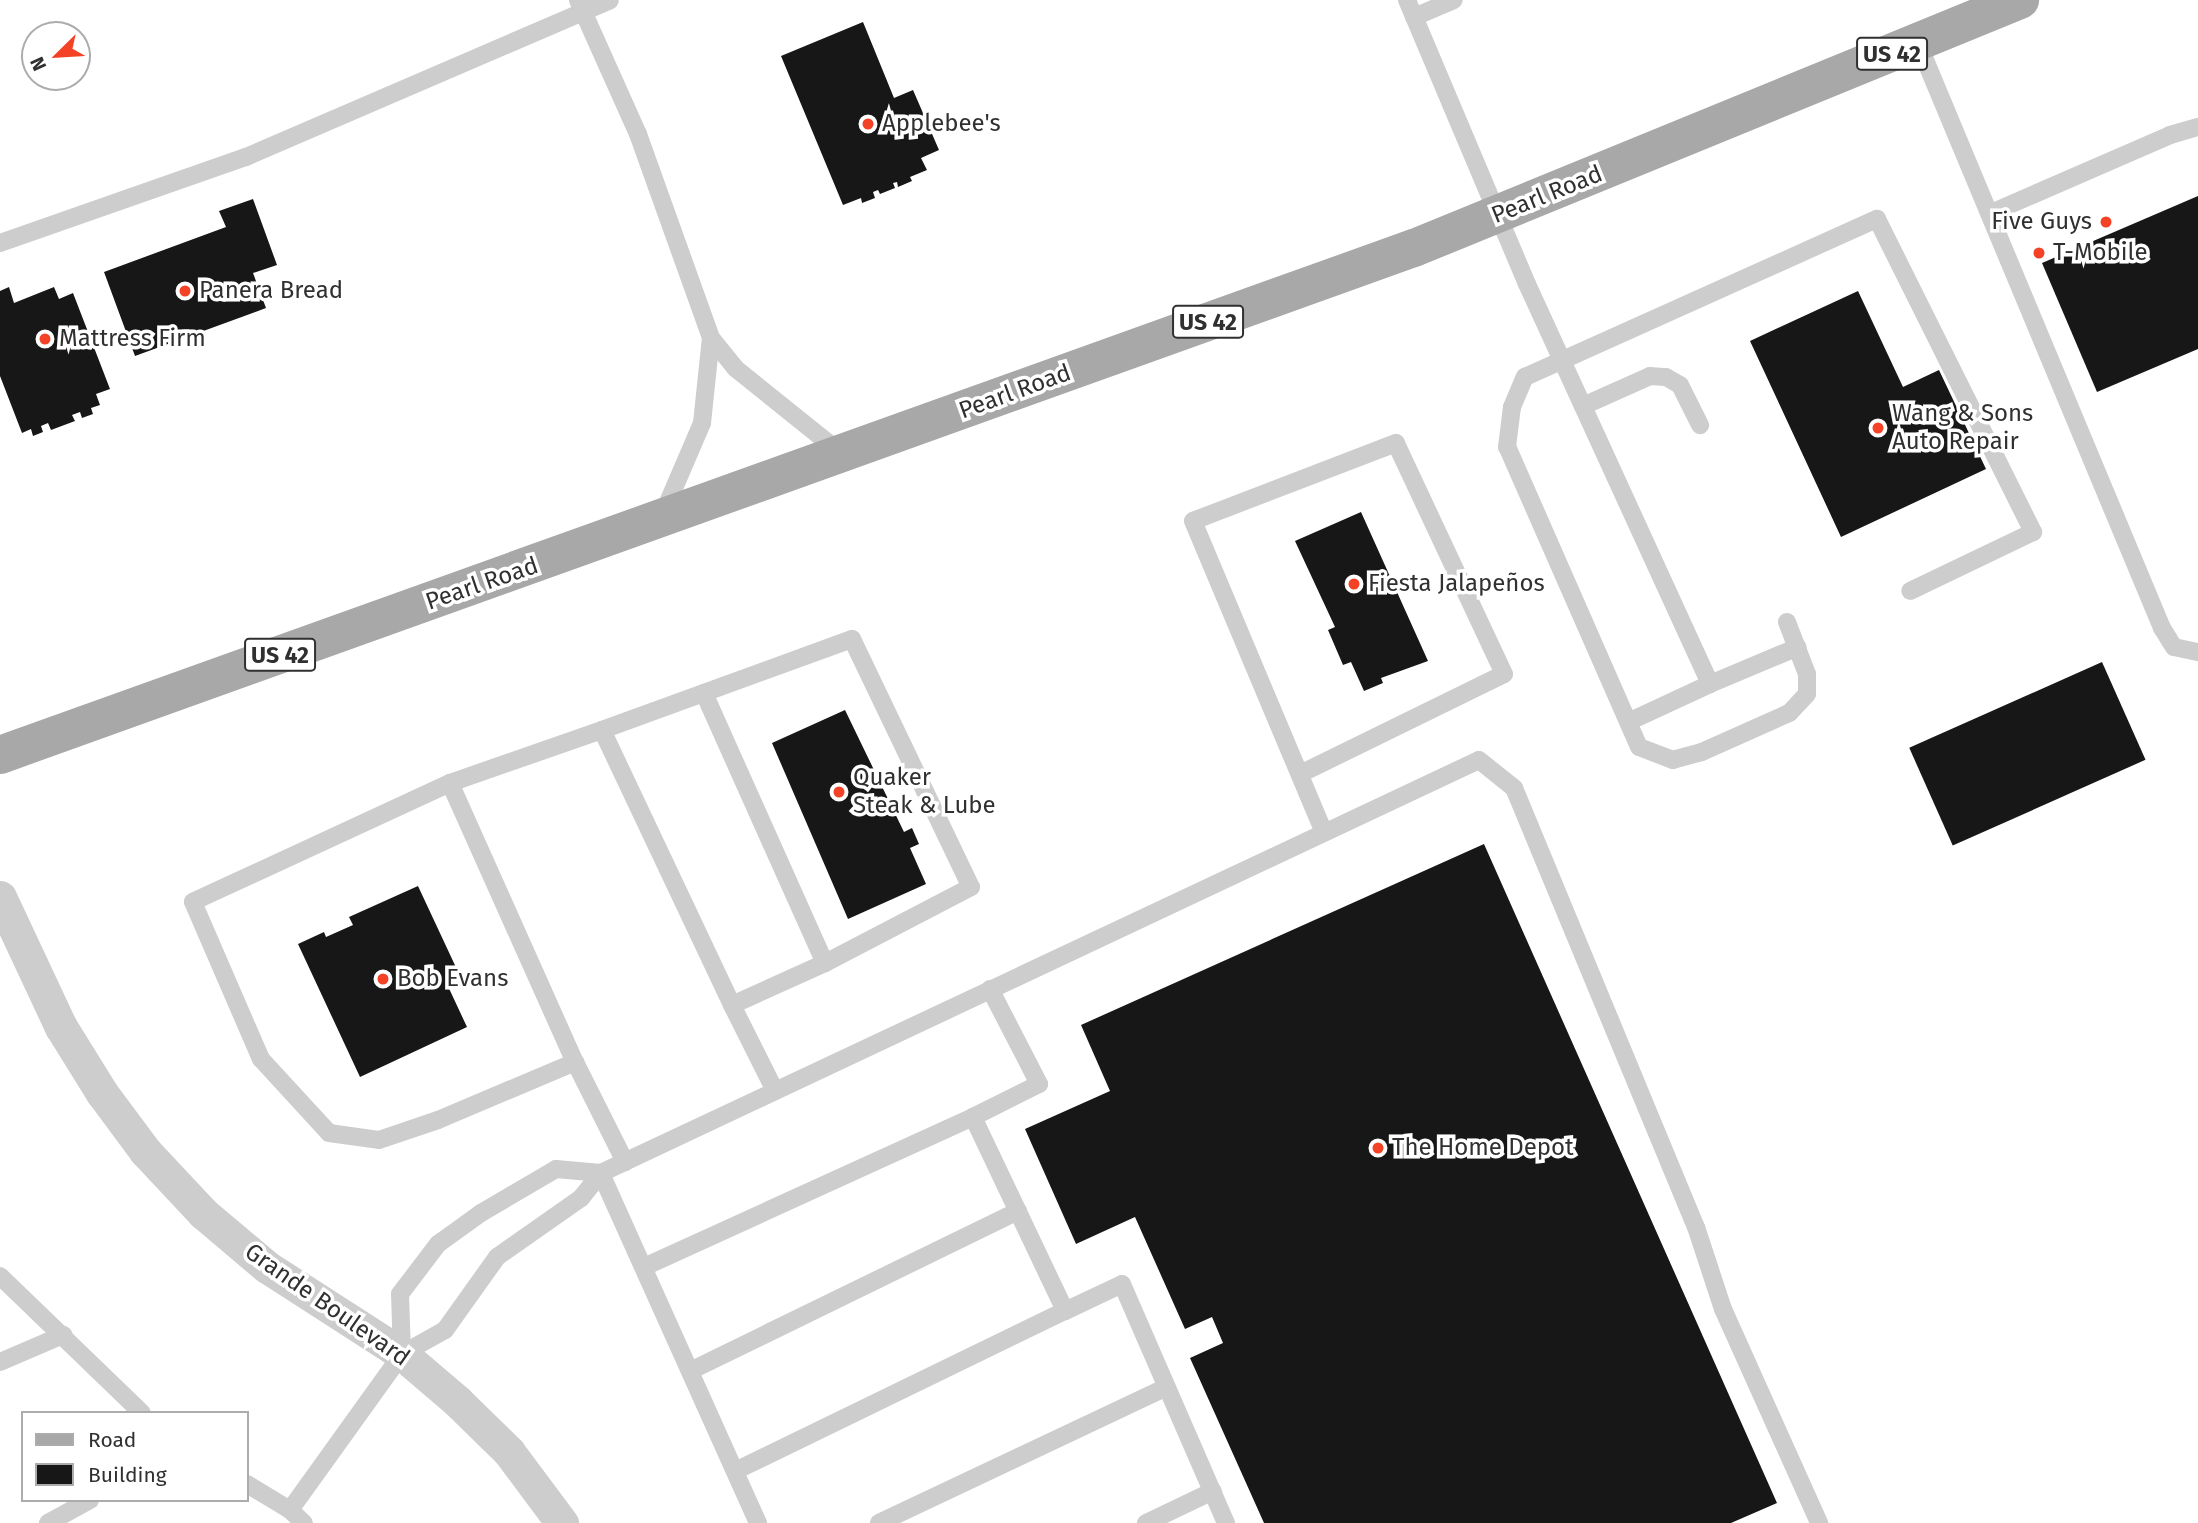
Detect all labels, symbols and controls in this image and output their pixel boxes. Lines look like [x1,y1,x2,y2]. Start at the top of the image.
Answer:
north arrow [21,21,91,91]
road number: US 42 [1855,34,1929,74]
text: N [25,54,51,74]
place label: Applebee's [882,110,1001,138]
marker: Applebee's [860,116,876,132]
street label: Pearl Road [1487,160,1607,230]
place label: Five Guys [1991,208,2092,236]
marker: Five Guys [2098,214,2114,230]
place label: T-Mobile [2053,239,2148,267]
marker: T-Mobile [2031,245,2047,261]
place label: Panera Bread [199,277,343,305]
marker: Panera Bread [177,283,193,299]
road number: US 42 [1171,302,1245,342]
place label: Mattress Firm [59,325,206,353]
marker: Mattress Firm [37,331,53,347]
street label: Pearl Road [955,358,1075,426]
place label: Wang & Sons Auto Repair [1892,400,2033,456]
marker: Wang & Sons Auto Repair [1870,420,1886,436]
street label: Pearl Road [422,551,542,617]
place label: Fiesta Jalapeños [1368,570,1545,598]
marker: Fiesta Jalapeños [1346,576,1362,592]
road number: US 42 [243,636,317,674]
place label: Quaker Steak & Lube [853,764,996,820]
marker: Quaker Steak & Lube [831,784,847,800]
place label: Bob Evans [397,965,508,993]
marker: Bob Evans [375,971,391,987]
place label: The Home Depot [1392,1134,1574,1162]
marker: The Home Depot [1370,1140,1386,1156]
street label: Grande Boulevard [239,1237,415,1373]
legend [21,1411,248,1502]
text: Road [88,1427,136,1453]
text: Building [88,1462,167,1488]

